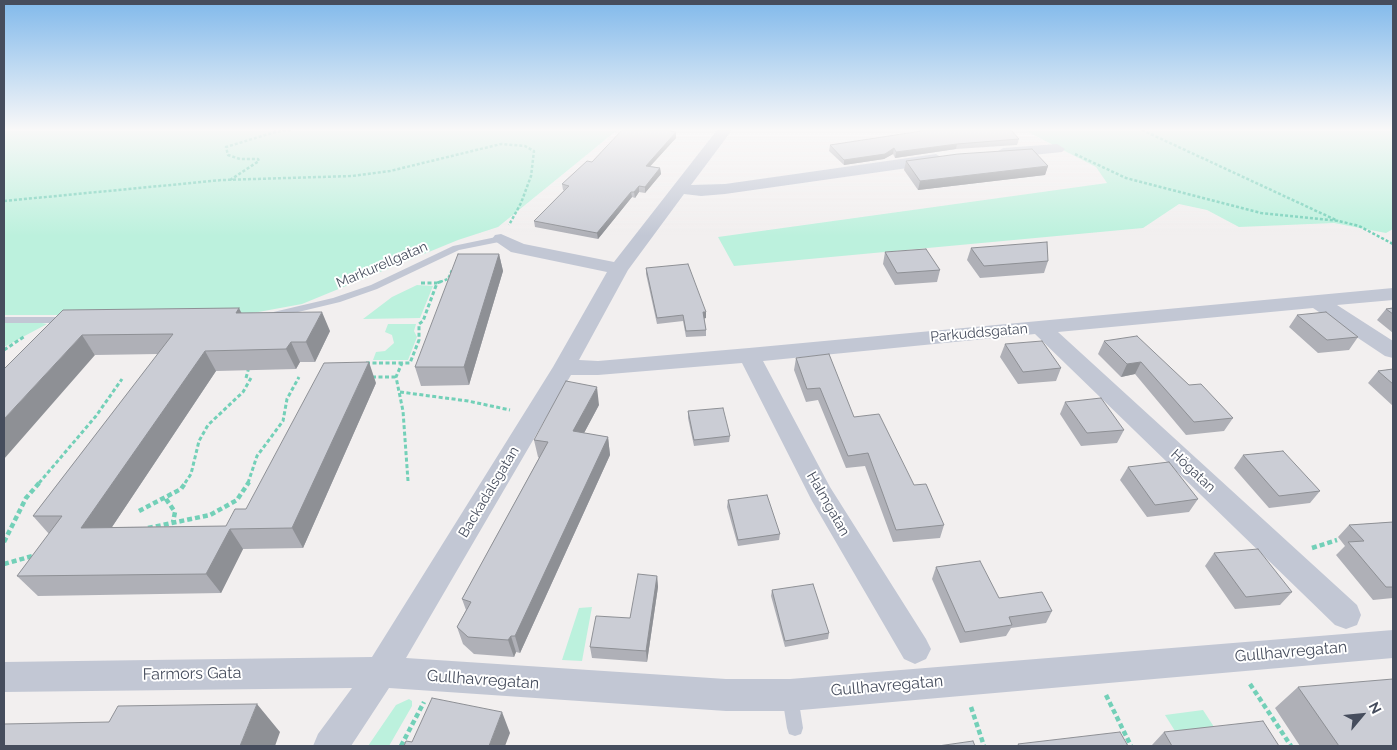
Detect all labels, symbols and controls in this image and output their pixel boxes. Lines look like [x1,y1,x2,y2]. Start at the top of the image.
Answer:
street label: Markurellgatan [334,238,430,292]
street label: Parkuddsgatan [930,320,1028,346]
street label: Backadalsgatan [455,443,523,541]
street label: Högatan [1167,446,1219,496]
street label: Halmgatan [803,469,853,539]
street label: Gullhavregatan [1234,638,1348,666]
street label: Farmors Gata [143,664,241,684]
street label: Gullhavregatan [426,666,540,694]
street label: Gullhavregatan [830,672,944,700]
north arrow [1337,690,1387,740]
text: N [1366,699,1385,716]

